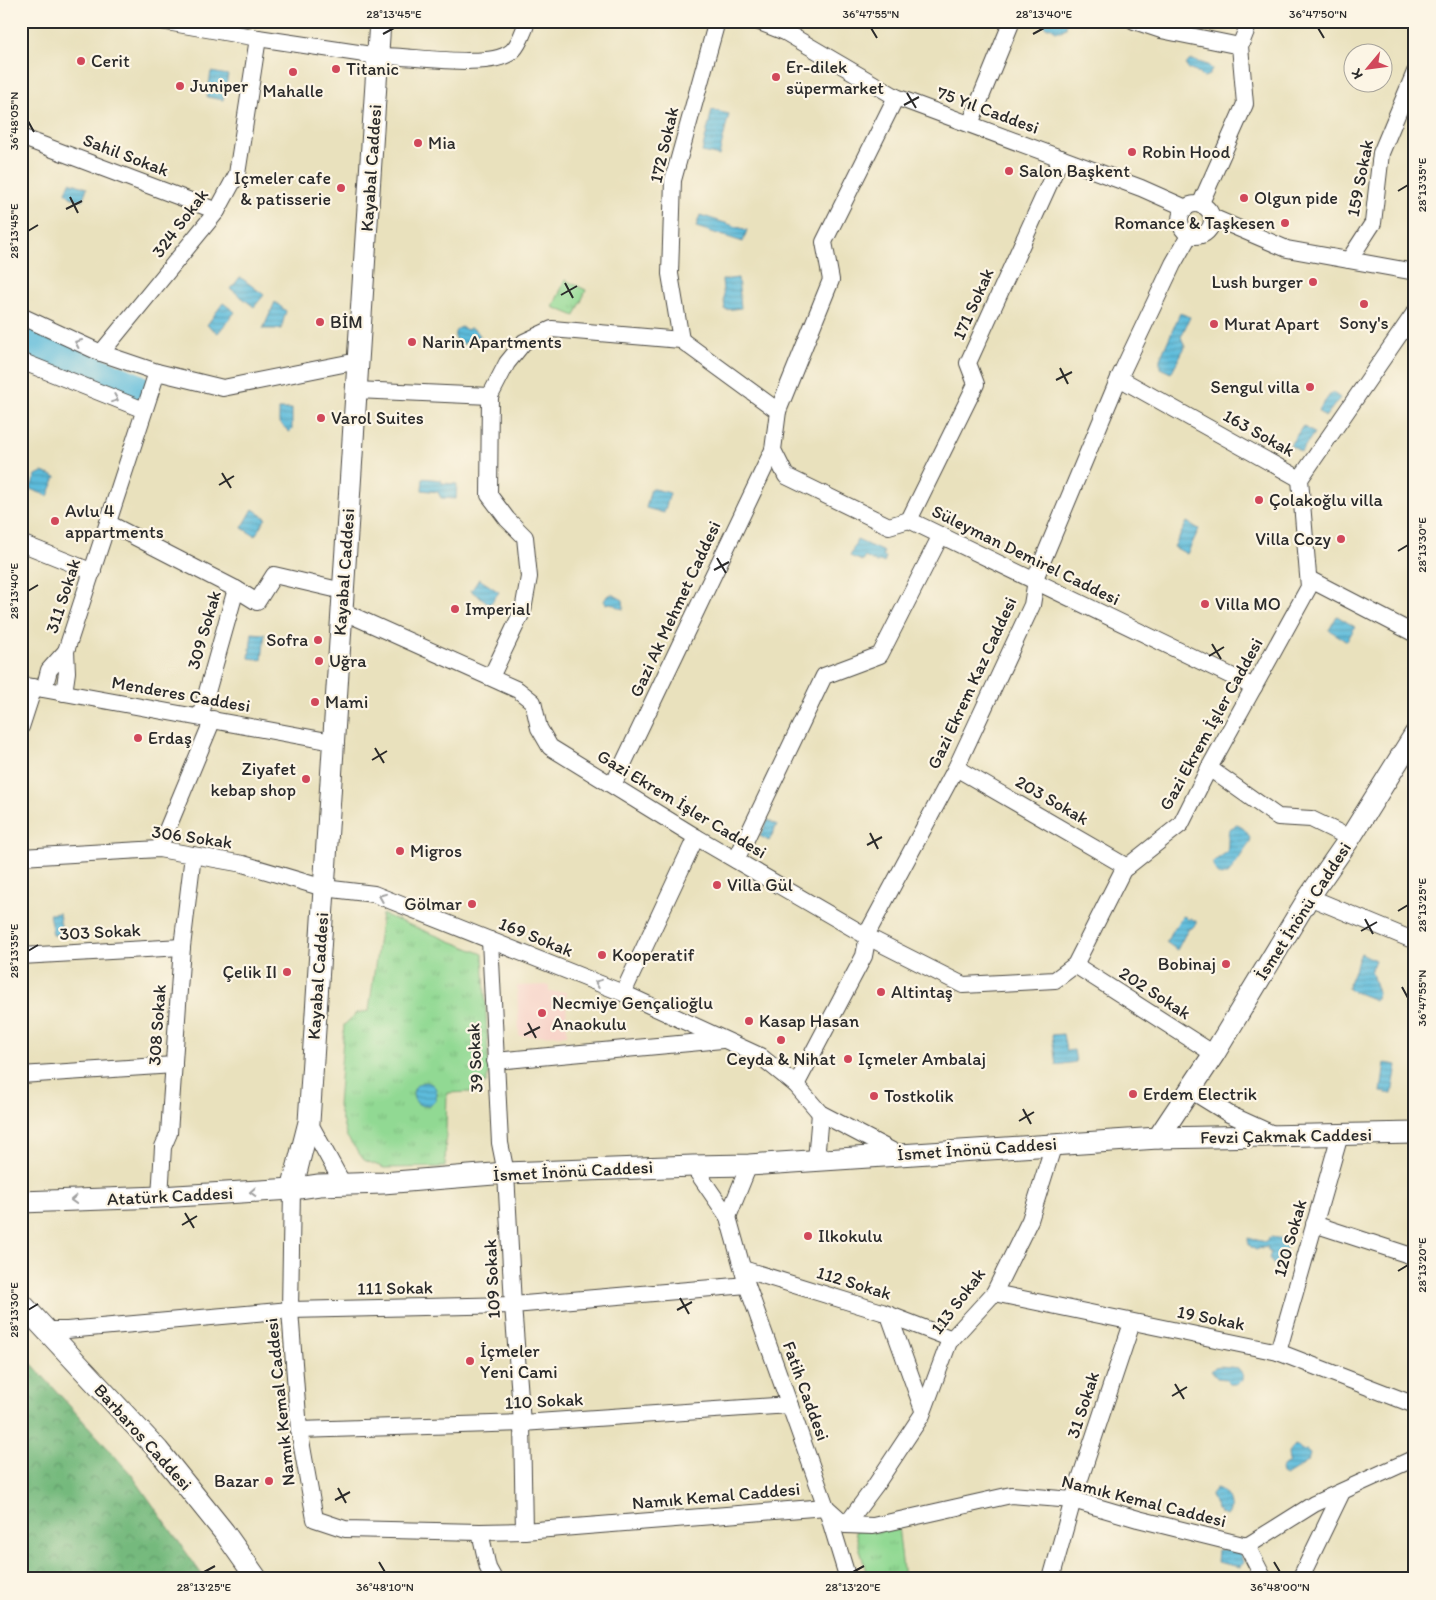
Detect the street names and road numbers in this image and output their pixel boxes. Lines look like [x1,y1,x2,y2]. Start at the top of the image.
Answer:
street label: 75 Yıl Caddesi [934,81,1042,139]
street label: Kayabal Caddesi [356,104,386,232]
street label: 172 Sokak [645,105,683,185]
street label: Sahil Sokak [80,129,173,182]
street label: 159 Sokak [1342,138,1378,218]
street label: 324 Sokak [147,184,213,262]
street label: 171 Sokak [947,265,999,343]
street label: 163 Sokak [1219,404,1299,462]
street label: Süleyman Demirel Caddesi [928,500,1124,610]
street label: Kayabal Caddesi [329,508,359,636]
street label: Gazi Ak Mehmet Caddesi [624,517,726,701]
street label: 311 Sokak [41,556,85,636]
street label: 309 Sokak [182,588,226,672]
street label: Gazi Ekrem Kaz Caddesi [922,593,1022,773]
street label: Gazi Ekrem İşler Caddesi [1154,634,1268,814]
street label: Menderes Caddesi [110,671,252,717]
street label: Gazi Ekrem İşler Caddesi [593,745,771,863]
street label: 203 Sokak [1011,770,1093,830]
street label: 306 Sokak [150,820,234,854]
street label: İsmet İnönü Caddesi [1250,838,1356,984]
street label: Kayabal Caddesi [303,912,333,1040]
street label: 169 Sokak [496,912,576,962]
street label: 303 Sokak [59,919,141,945]
street label: 202 Sokak [1115,962,1195,1024]
street label: 308 Sokak [143,984,171,1066]
street label: 39 Sokak [462,1022,488,1094]
street label: Fevzi Çakmak Caddesi [1200,1124,1372,1148]
street label: İsmet İnönü Caddesi [896,1132,1058,1166]
street label: İsmet İnönü Caddesi [492,1156,654,1186]
street label: Atatürk Caddesi [106,1182,234,1210]
street label: 120 Sokak [1268,1197,1312,1279]
street label: 109 Sokak [479,1239,505,1319]
street label: 112 Sokak [814,1261,894,1305]
street label: 113 Sokak [926,1264,990,1338]
street label: 111 Sokak [357,1276,433,1300]
street label: 19 Sokak [1175,1301,1247,1335]
street label: Namık Kemal Caddesi [260,1317,300,1487]
street label: Fatih Caddesi [778,1338,834,1444]
street label: 31 Sokak [1062,1369,1104,1441]
street label: Barbaros Caddesi [89,1379,197,1495]
street label: 110 Sokak [504,1388,584,1414]
street label: Namık Kemal Caddesi [1059,1470,1229,1532]
street label: Namık Kemal Caddesi [631,1478,801,1514]

